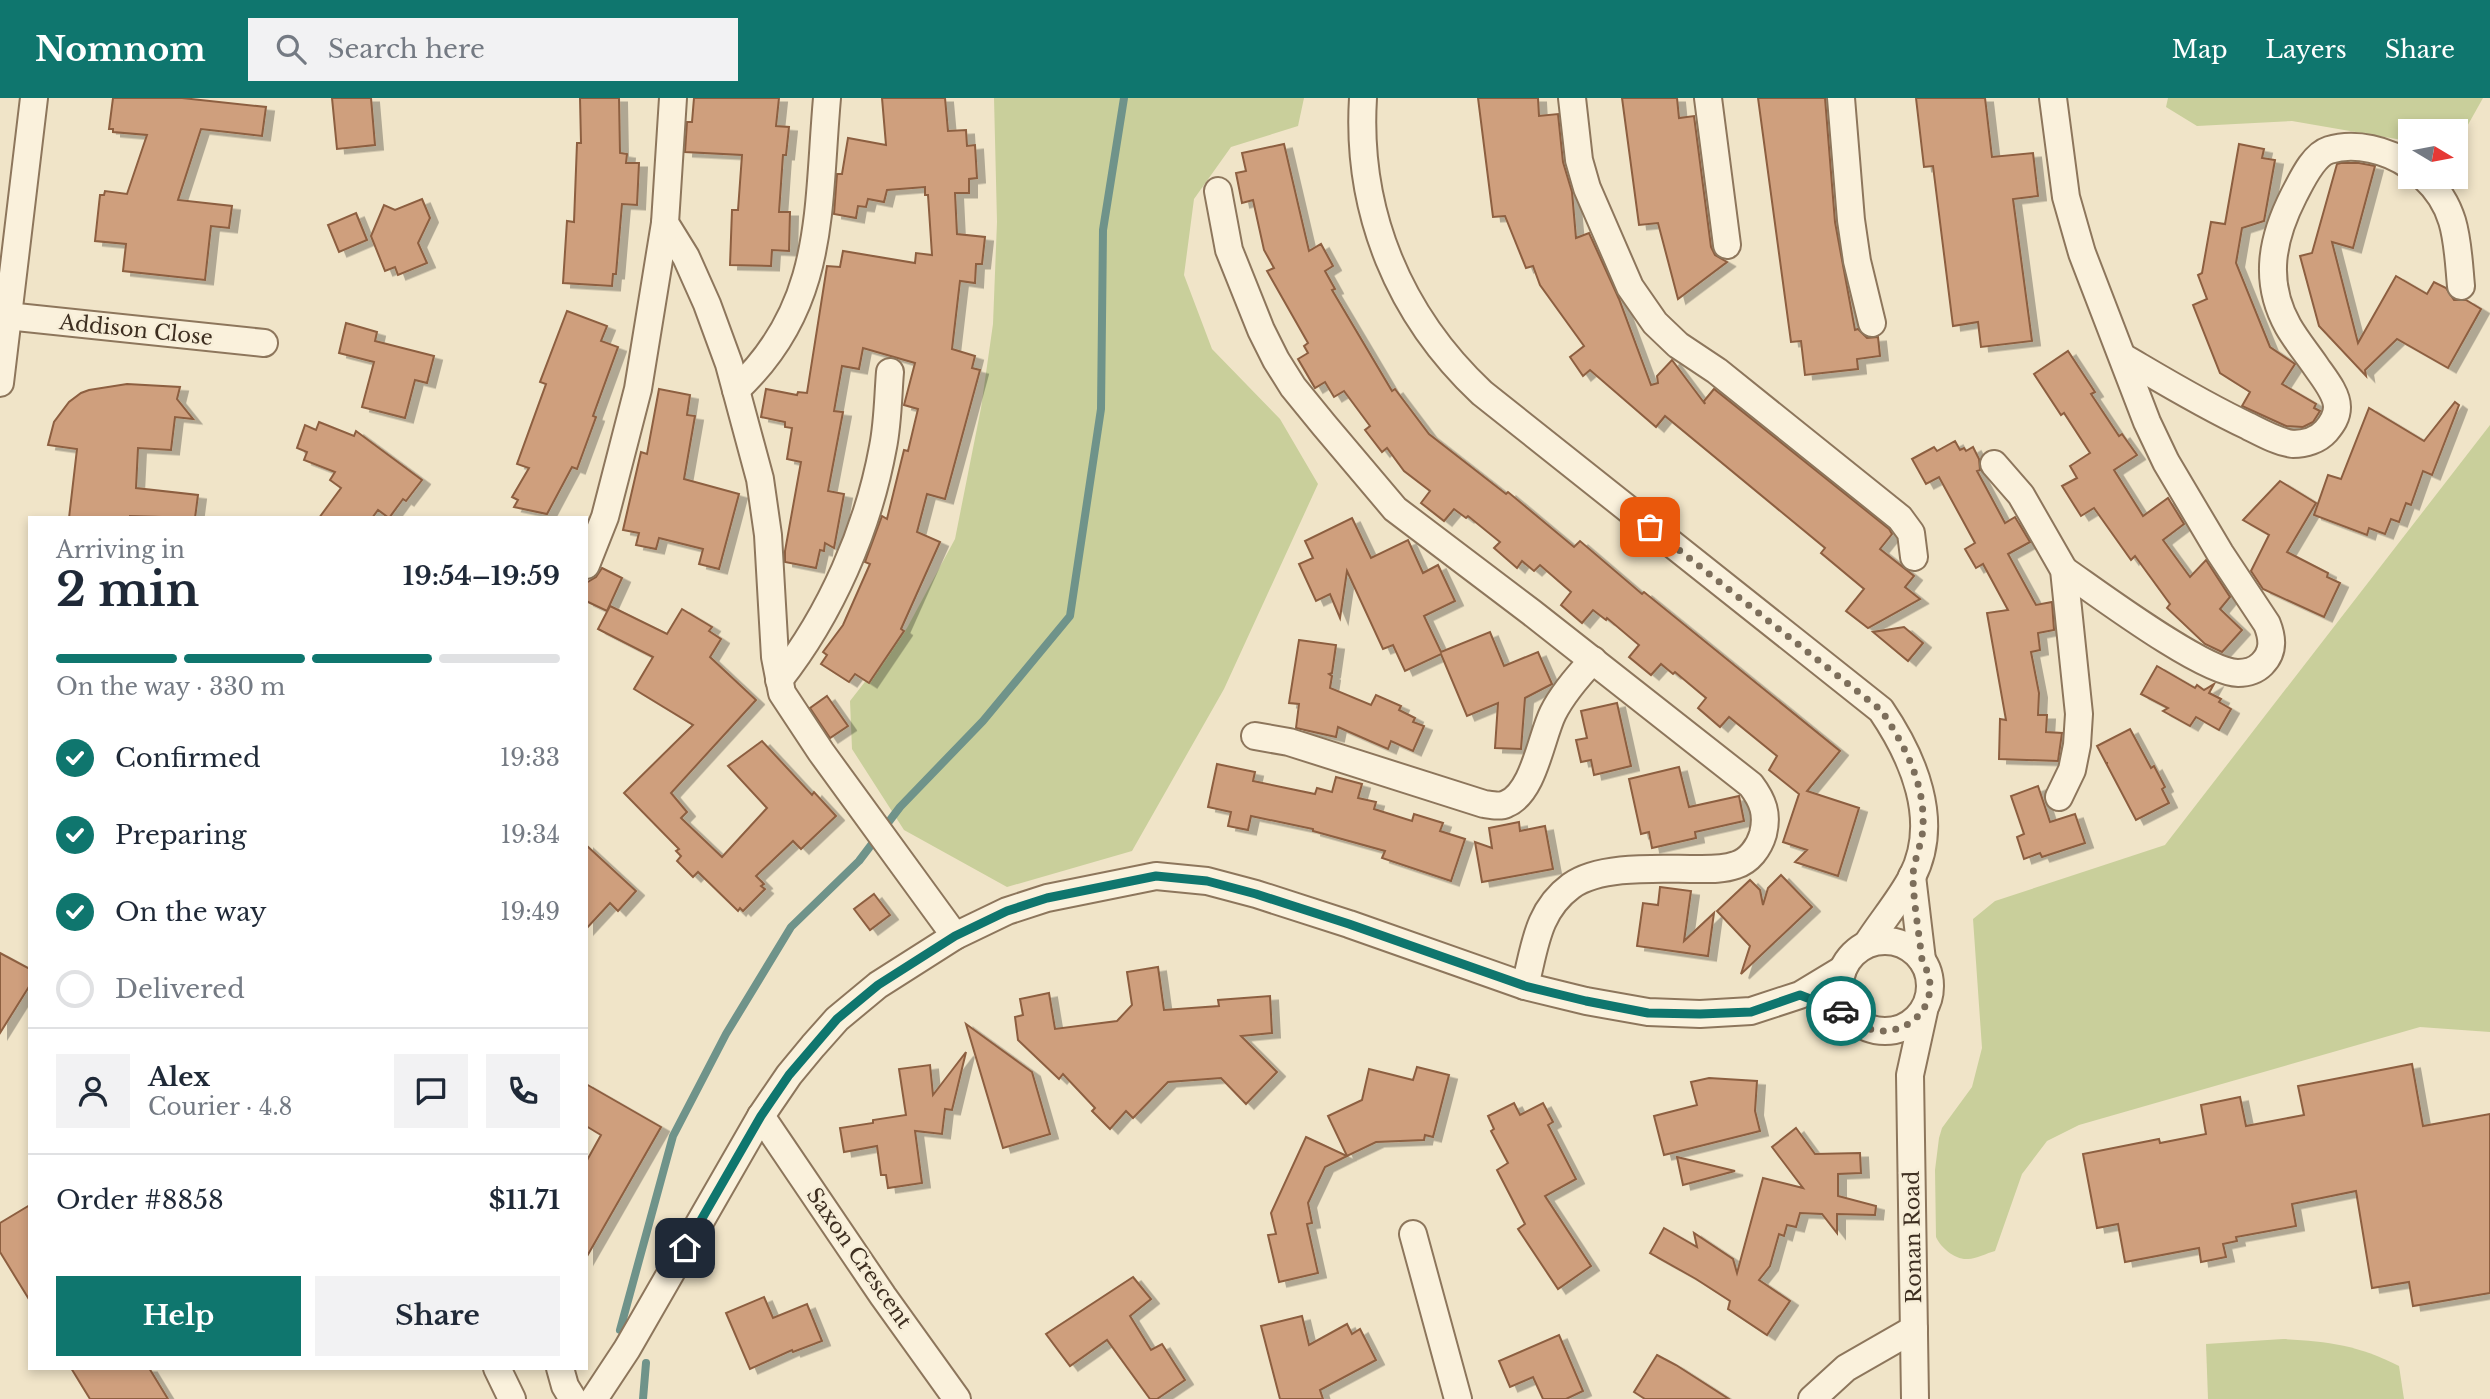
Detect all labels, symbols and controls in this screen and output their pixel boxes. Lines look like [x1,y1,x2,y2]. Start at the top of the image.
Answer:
search box [248,18,738,81]
text: Nomnom [35,29,206,70]
icon: search [272,30,310,68]
text: Search here [328,33,485,65]
text: Map [2172,35,2228,64]
text: Layers [2266,35,2347,64]
text: Share [2385,35,2455,64]
north arrow [2398,119,2468,189]
map controls [2398,119,2468,189]
street label: Addison Close [57,309,214,351]
pin [1620,497,1680,557]
icon: bag [1631,508,1669,546]
text: Arriving in [56,536,185,564]
text: 19:54–19:59 [403,560,560,592]
text: 2 min [56,561,199,618]
text: On the way · 330 m [56,673,285,701]
icon: check [56,739,94,777]
text: Confirmed [115,742,260,774]
text: 19:33 [500,744,560,772]
icon: check [56,816,94,854]
text: Preparing [115,819,247,851]
text: 19:34 [501,821,560,849]
icon: check [56,893,94,931]
text: On the way [115,896,267,928]
text: 19:49 [500,898,560,926]
text: Delivered [115,973,245,1005]
courier [1806,976,1876,1046]
icon: car [1822,992,1860,1030]
button: person [56,1054,130,1128]
button: chat [394,1054,468,1128]
button: phone [486,1054,560,1128]
text: Alex [148,1061,210,1093]
text: Courier · 4.8 [148,1093,293,1121]
street label: Ronan Road [1899,1171,1927,1303]
street label: Saxon Crescent [801,1183,917,1333]
text: Order #8858 [56,1184,224,1216]
text: $11.71 [489,1184,560,1216]
pin [655,1218,715,1278]
icon: home [666,1229,704,1267]
button: Help [56,1276,301,1356]
button: Share [315,1276,560,1356]

